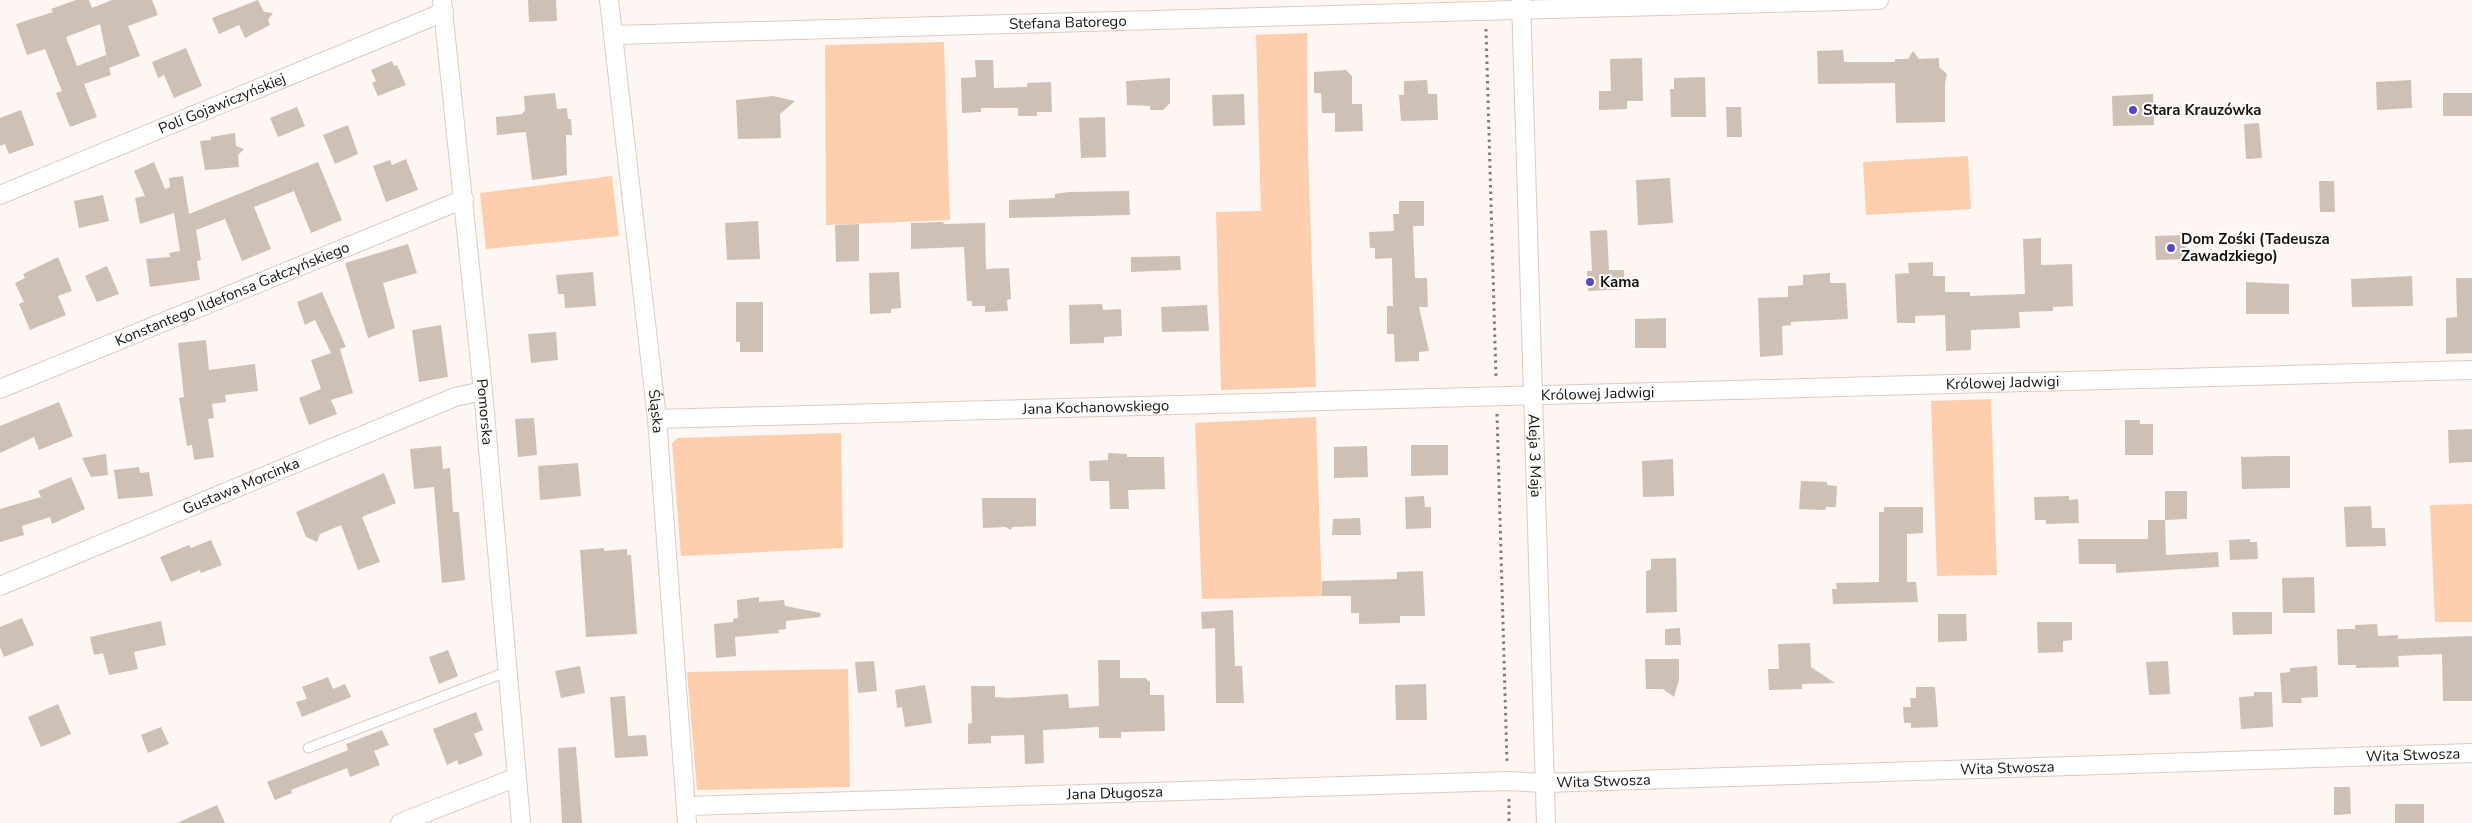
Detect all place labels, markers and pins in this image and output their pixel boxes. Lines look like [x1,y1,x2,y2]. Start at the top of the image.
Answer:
place label: Stara Krauzówka [2143,100,2262,120]
marker: Stara Krauzówka [2127,104,2139,116]
place label: Dom Zośki (Tadeusza Zawadzkiego) [2181,229,2330,266]
marker: Dom Zośki (Tadeusza Zawadzkiego) [2165,242,2177,254]
place label: Kama [1600,272,1640,292]
marker: Kama [1584,276,1596,288]

